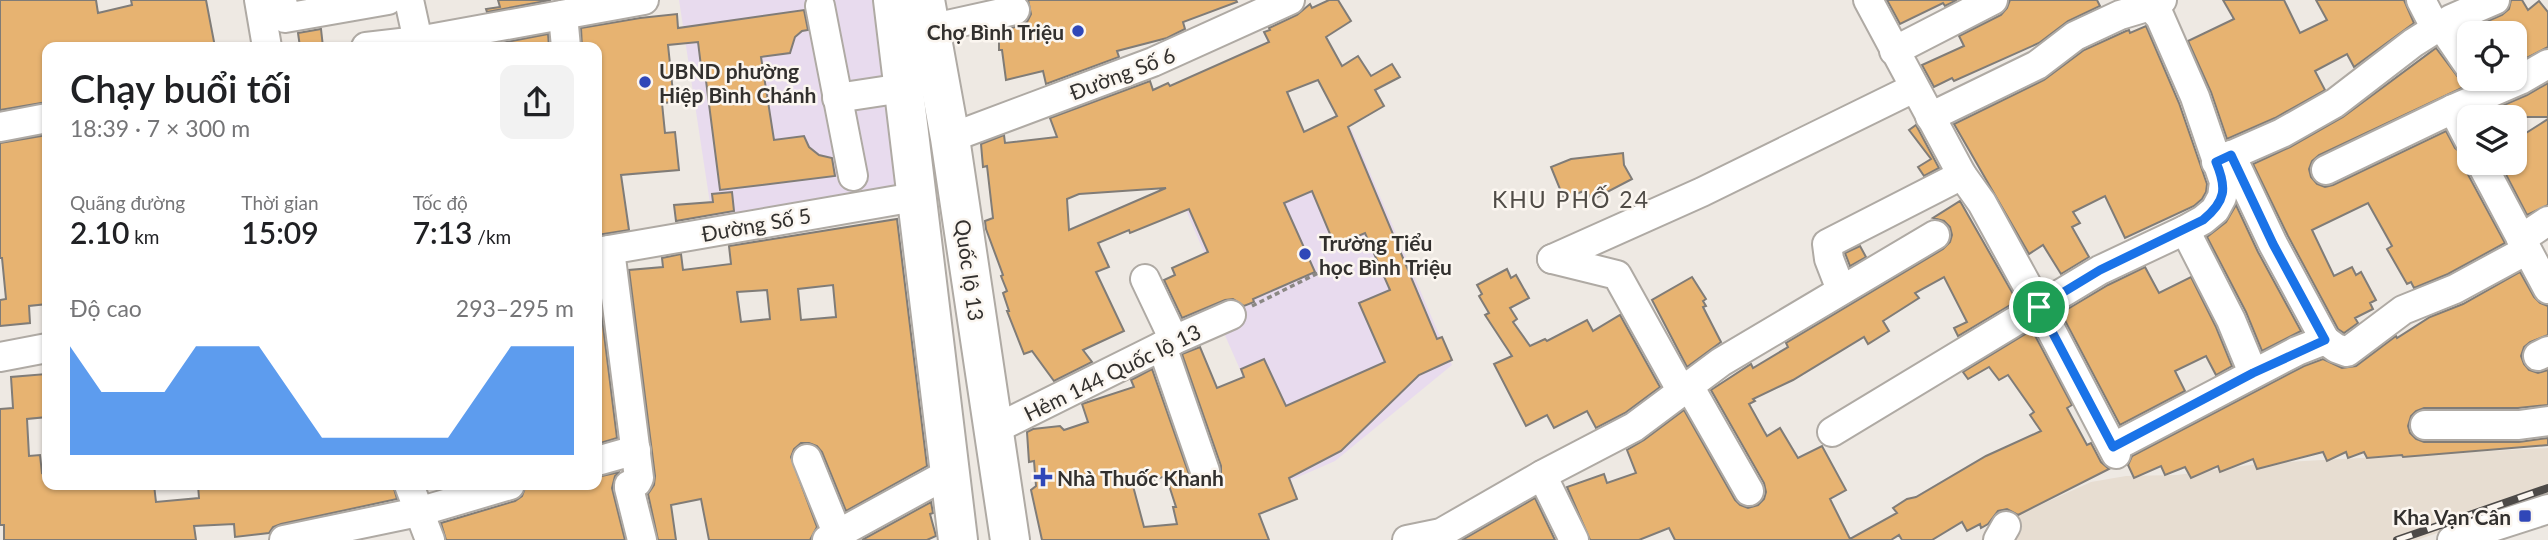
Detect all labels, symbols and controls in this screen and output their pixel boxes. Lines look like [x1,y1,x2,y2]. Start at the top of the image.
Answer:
place label: Chợ Bình Triệu [927,19,1064,44]
map controls [2457,21,2527,175]
button: locate [2457,21,2527,91]
marker: Chợ Bình Triệu [1070,23,1086,39]
street label: Đường Số 6 [1066,41,1178,105]
place label: UBND phường Hiệp Bình Chánh [659,58,816,107]
text: Chạy buổi tối [70,65,292,111]
button: share [500,65,574,139]
marker: UBND phường Hiệp Bình Chánh [637,74,653,90]
button: layers [2457,105,2527,175]
text: 18:39 · 7 × 300 m [70,114,250,142]
district label: KHU PHỐ 24 [1492,185,1650,213]
text: Quãng đường [70,191,185,214]
text: Thời gian [241,191,319,214]
text: Tốc độ [413,191,468,214]
street label: Đường Số 5 [699,202,813,246]
text: 2.10 [70,214,129,250]
text: 15:09 [241,214,319,250]
text: 7:13 [413,214,472,250]
street label: Quốc lộ 13 [951,218,989,322]
text: km [129,225,159,248]
text: /km [472,225,511,248]
place label: Trường Tiểu học Bình Triệu [1319,230,1452,279]
marker: Trường Tiểu học Bình Triệu [1297,246,1313,262]
pin [2009,277,2069,337]
icon: arrive [2020,288,2058,326]
text: Độ cao [70,294,142,322]
text: 293–295 m [456,294,574,322]
street label: Hẻm 144 Quốc lộ 13 [1020,318,1204,426]
place label: Nhà Thuốc Khanh [1057,465,1224,490]
marker: Nhà Thuốc Khanh [1035,469,1051,485]
place label: Kha Vạn Cân [2393,504,2511,529]
marker: Kha Vạn Cân [2517,508,2533,524]

